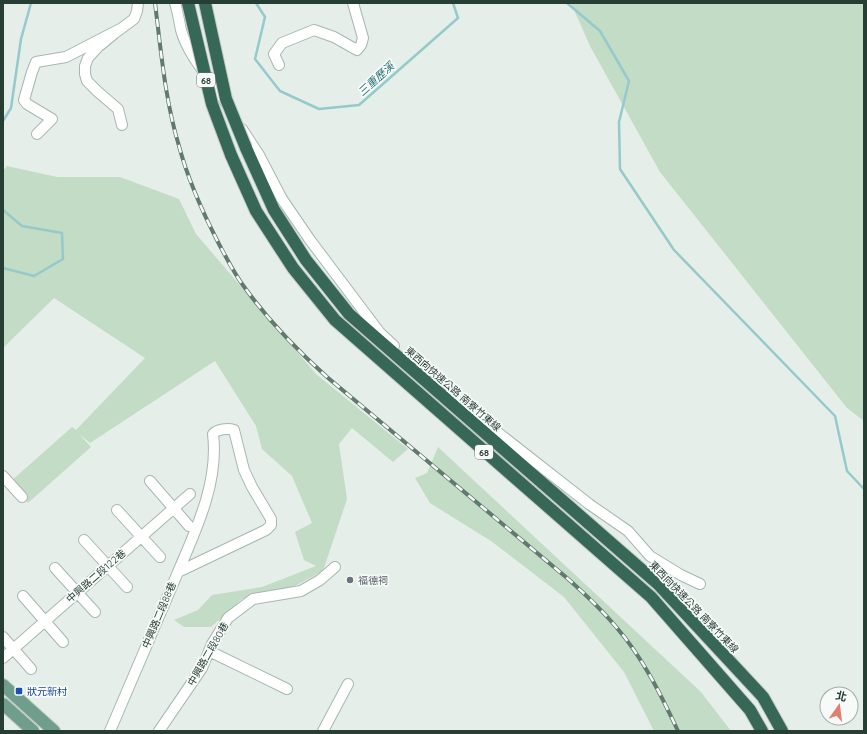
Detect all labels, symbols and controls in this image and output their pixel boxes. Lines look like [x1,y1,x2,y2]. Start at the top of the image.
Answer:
water label: 三重歷溪 [355,58,399,99]
road number: 68 [197,73,215,87]
street label: 東西向快速公路 南寮竹東線 [402,344,504,434]
road number: 68 [475,445,493,459]
street label: 中興路二段122巷 [64,547,128,605]
street label: 東西向快速公路 南寮竹東線 [647,558,741,656]
place label: 福德祠 [358,574,388,587]
marker: 福德祠 [345,575,355,585]
street label: 中興路二段88巷 [139,580,179,650]
street label: 中興路二段80巷 [185,620,231,688]
place label: 狀元新村 [27,685,67,698]
marker: 狀元新村 [14,686,24,696]
north arrow [819,686,859,726]
text: 北 [834,688,848,704]

